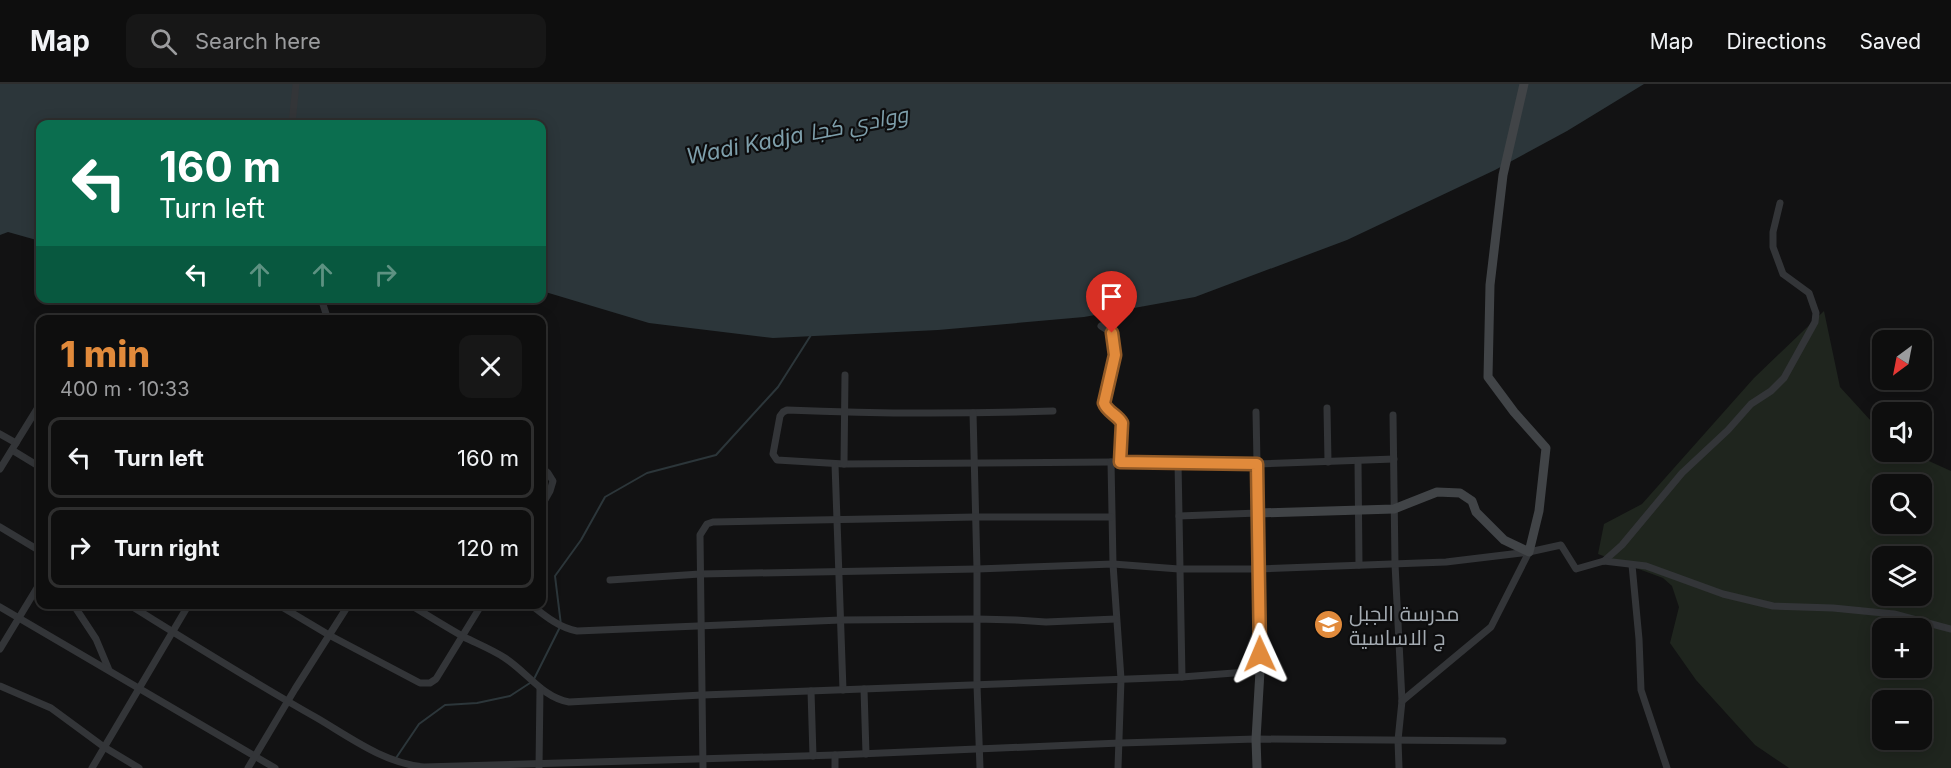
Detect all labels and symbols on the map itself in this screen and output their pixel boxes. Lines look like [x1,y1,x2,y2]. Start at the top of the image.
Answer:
water label: Wadi Kadja ووادي كجا [684,100,913,174]
pin [1086,271,1137,333]
north arrow [1872,330,1932,390]
place label: مدرسة الجبل ج الاساسية [1349,601,1460,652]
school or university icon: مدرسة الجبل ج الاساسية [1312,609,1344,641]
position arrow [1228,622,1292,686]

